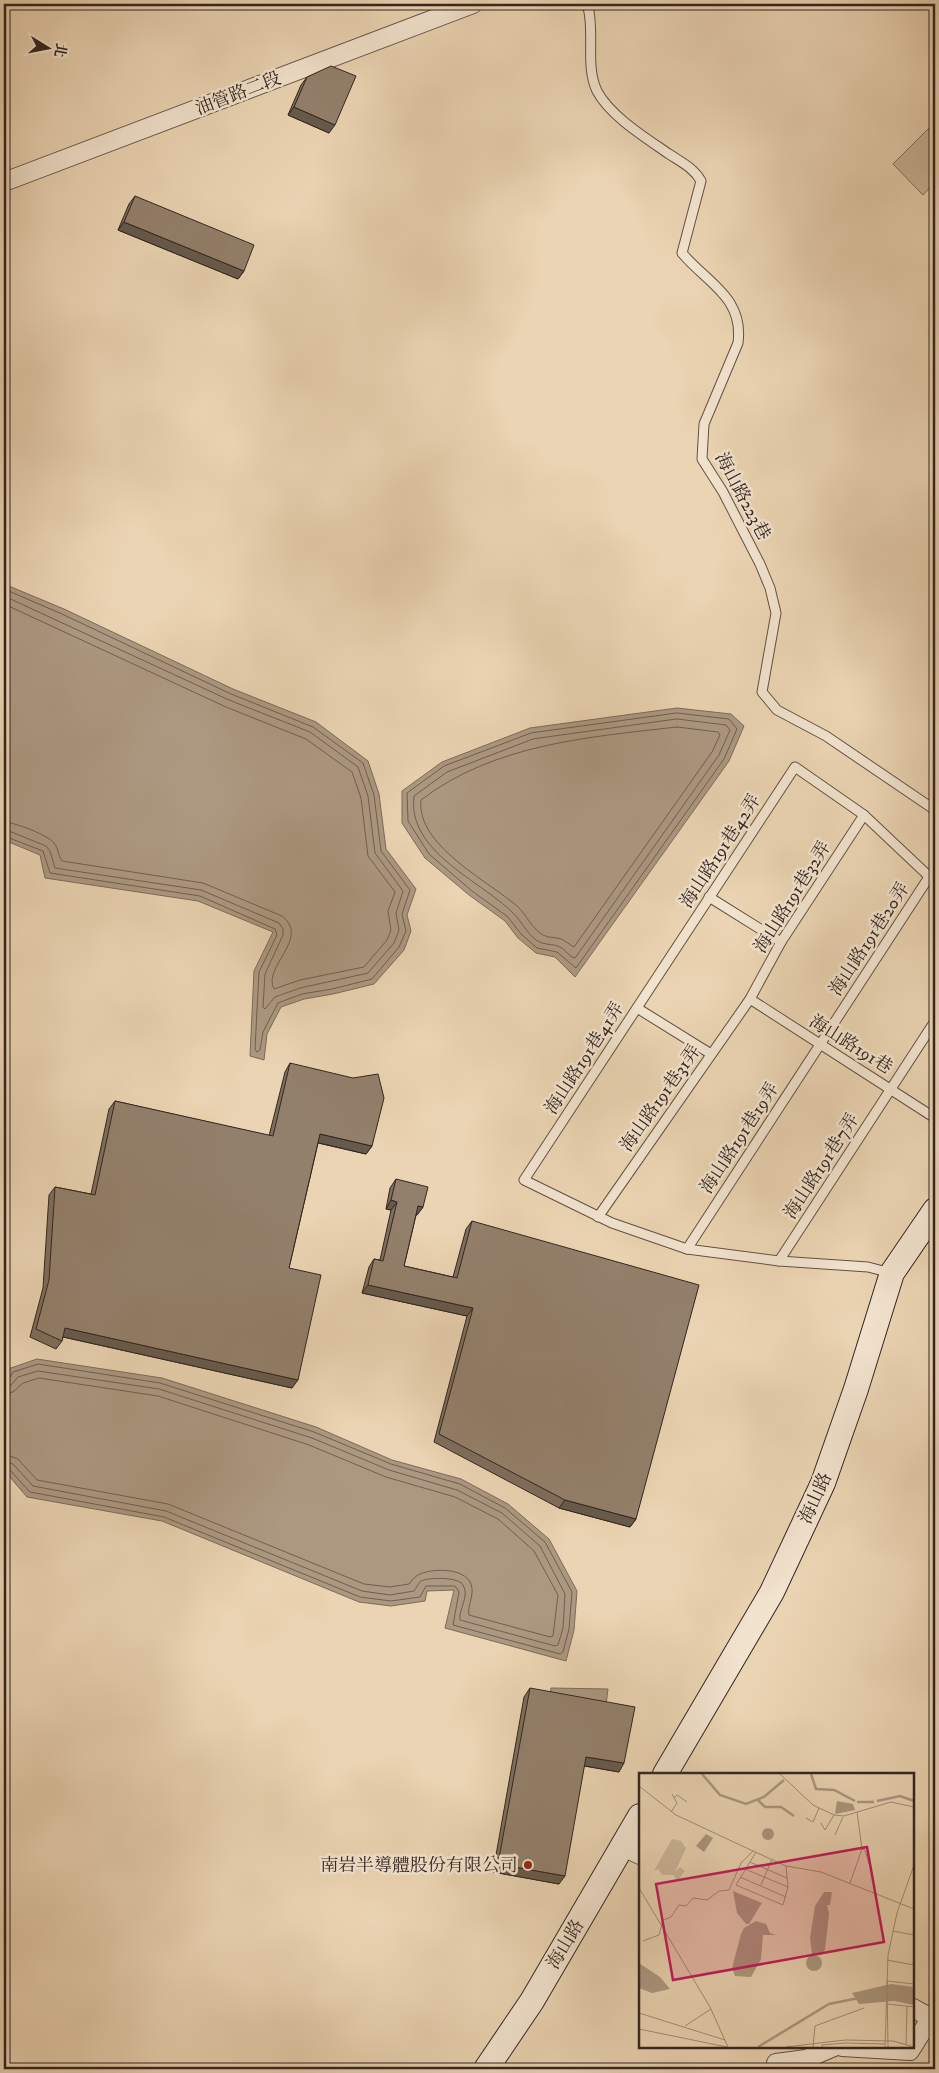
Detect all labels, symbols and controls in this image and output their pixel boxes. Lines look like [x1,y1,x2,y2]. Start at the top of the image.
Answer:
north arrow [22,22,72,72]
text: 北 [50,42,70,59]
street label: 油管路二段 [192,68,284,120]
street label: 海山路223巷 [710,449,774,544]
street label: 海山路191巷42弄 [676,791,766,913]
street label: 海山路191巷32弄 [750,838,836,957]
street label: 海山路191巷20弄 [825,879,915,1000]
street label: 海山路191巷41弄 [540,998,629,1119]
street label: 海山路191巷 [805,1011,896,1079]
street label: 海山路191巷31弄 [616,1041,706,1156]
street label: 海山路191巷19弄 [696,1079,784,1198]
street label: 海山路191巷7弄 [780,1110,864,1224]
street label: 海山路 [795,1469,837,1528]
inset map [639,1773,914,2048]
place label: 南岩半導體股份有限公司 [320,1855,518,1877]
marker: 南岩半導體股份有限公司 [522,1859,534,1871]
street label: 海山路 [543,1916,589,1973]

